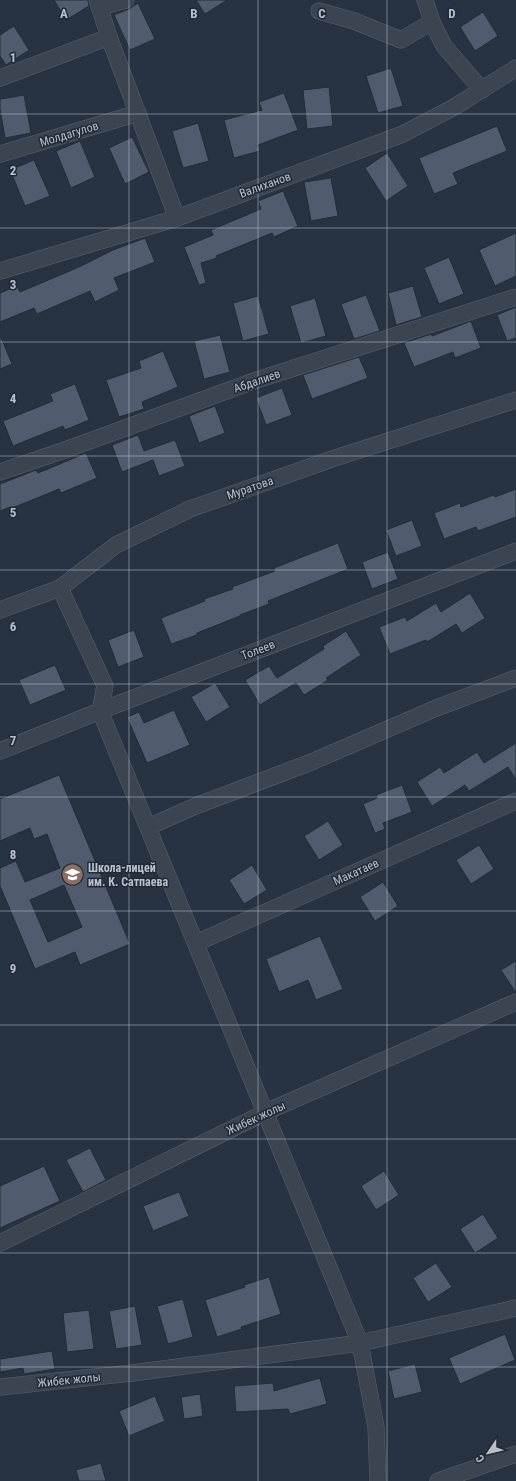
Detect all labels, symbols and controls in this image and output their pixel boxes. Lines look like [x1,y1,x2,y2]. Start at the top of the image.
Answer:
text: A [60,6,68,21]
text: B [190,6,198,21]
text: C [318,6,326,21]
text: D [448,6,456,21]
text: 1 [10,50,16,65]
street label: Молдагулов [38,118,100,150]
text: 2 [10,163,17,178]
street label: Валиханов [237,169,293,201]
text: 3 [10,277,16,292]
street label: Абдалиев [232,366,282,396]
text: 4 [10,391,17,406]
street label: Муратова [225,473,275,502]
text: 5 [10,505,17,520]
text: 6 [10,619,17,634]
street label: Толеев [239,637,277,663]
text: 7 [10,733,17,748]
text: 8 [10,847,16,862]
street label: Макатаев [331,856,381,888]
place label: Школа-лицей им. К. Сатпаева [88,861,168,889]
school or university icon: Школа-лицей им. К. Сатпаева [59,862,85,888]
text: 9 [10,961,16,976]
street label: Жибек жолы [224,1098,288,1138]
street label: Жибек жолы [37,1370,101,1390]
north arrow [468,1433,508,1473]
text: С [473,1452,487,1465]

